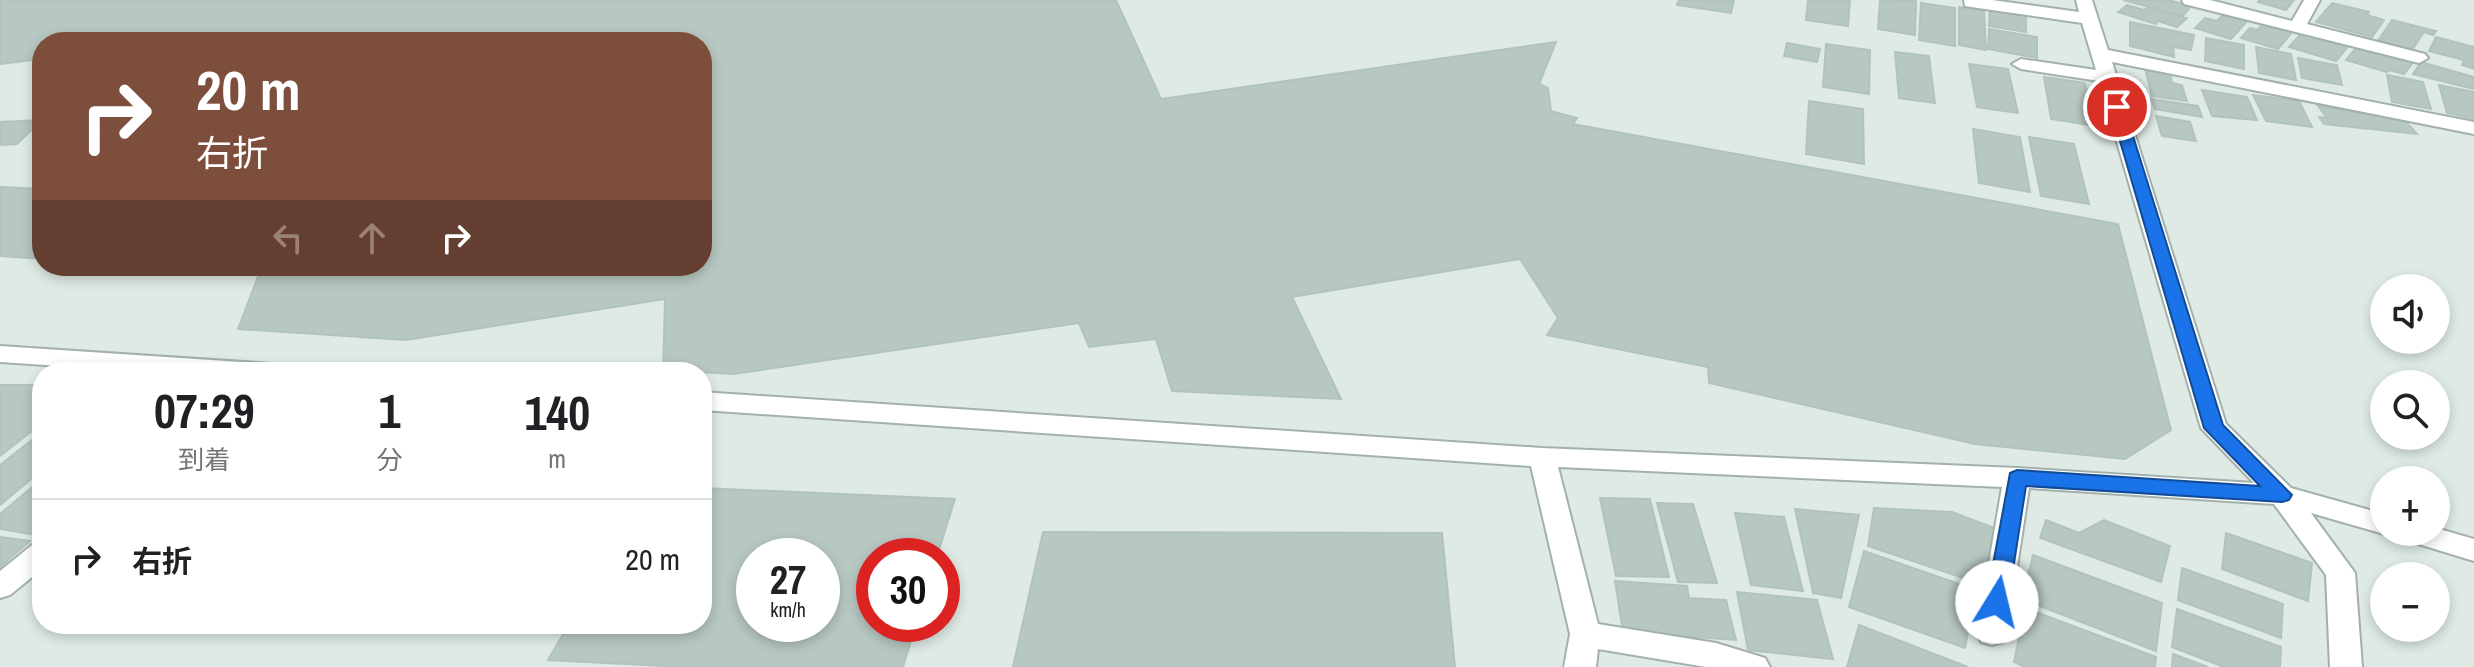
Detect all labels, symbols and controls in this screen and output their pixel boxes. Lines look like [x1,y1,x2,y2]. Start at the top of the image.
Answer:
text: 20 m [196,52,301,127]
icon: right [64,64,168,168]
pin [2083,73,2151,141]
icon: arrive [2095,85,2139,129]
text: 右折 [196,129,268,177]
icon: left [266,216,310,260]
icon: ahead [350,216,394,260]
icon: right [434,216,478,260]
map controls [2370,274,2450,642]
button: sound [2370,274,2450,354]
button: search [2370,370,2450,450]
text: 07:29 [154,378,255,443]
text: 1 [379,378,400,443]
text: 140 [524,380,590,445]
text: m [548,441,566,476]
text: 到着 [178,442,230,477]
text: 分 [376,442,402,477]
button: + [2370,466,2450,546]
icon: right [64,537,108,581]
speed limit sign: 30 [856,538,960,642]
text: 20 m [625,539,680,579]
text: 右折 [132,541,192,581]
text: 27 [770,553,806,606]
position arrow [1955,560,2039,644]
button: − [2370,562,2450,642]
text: km/h [770,596,806,623]

